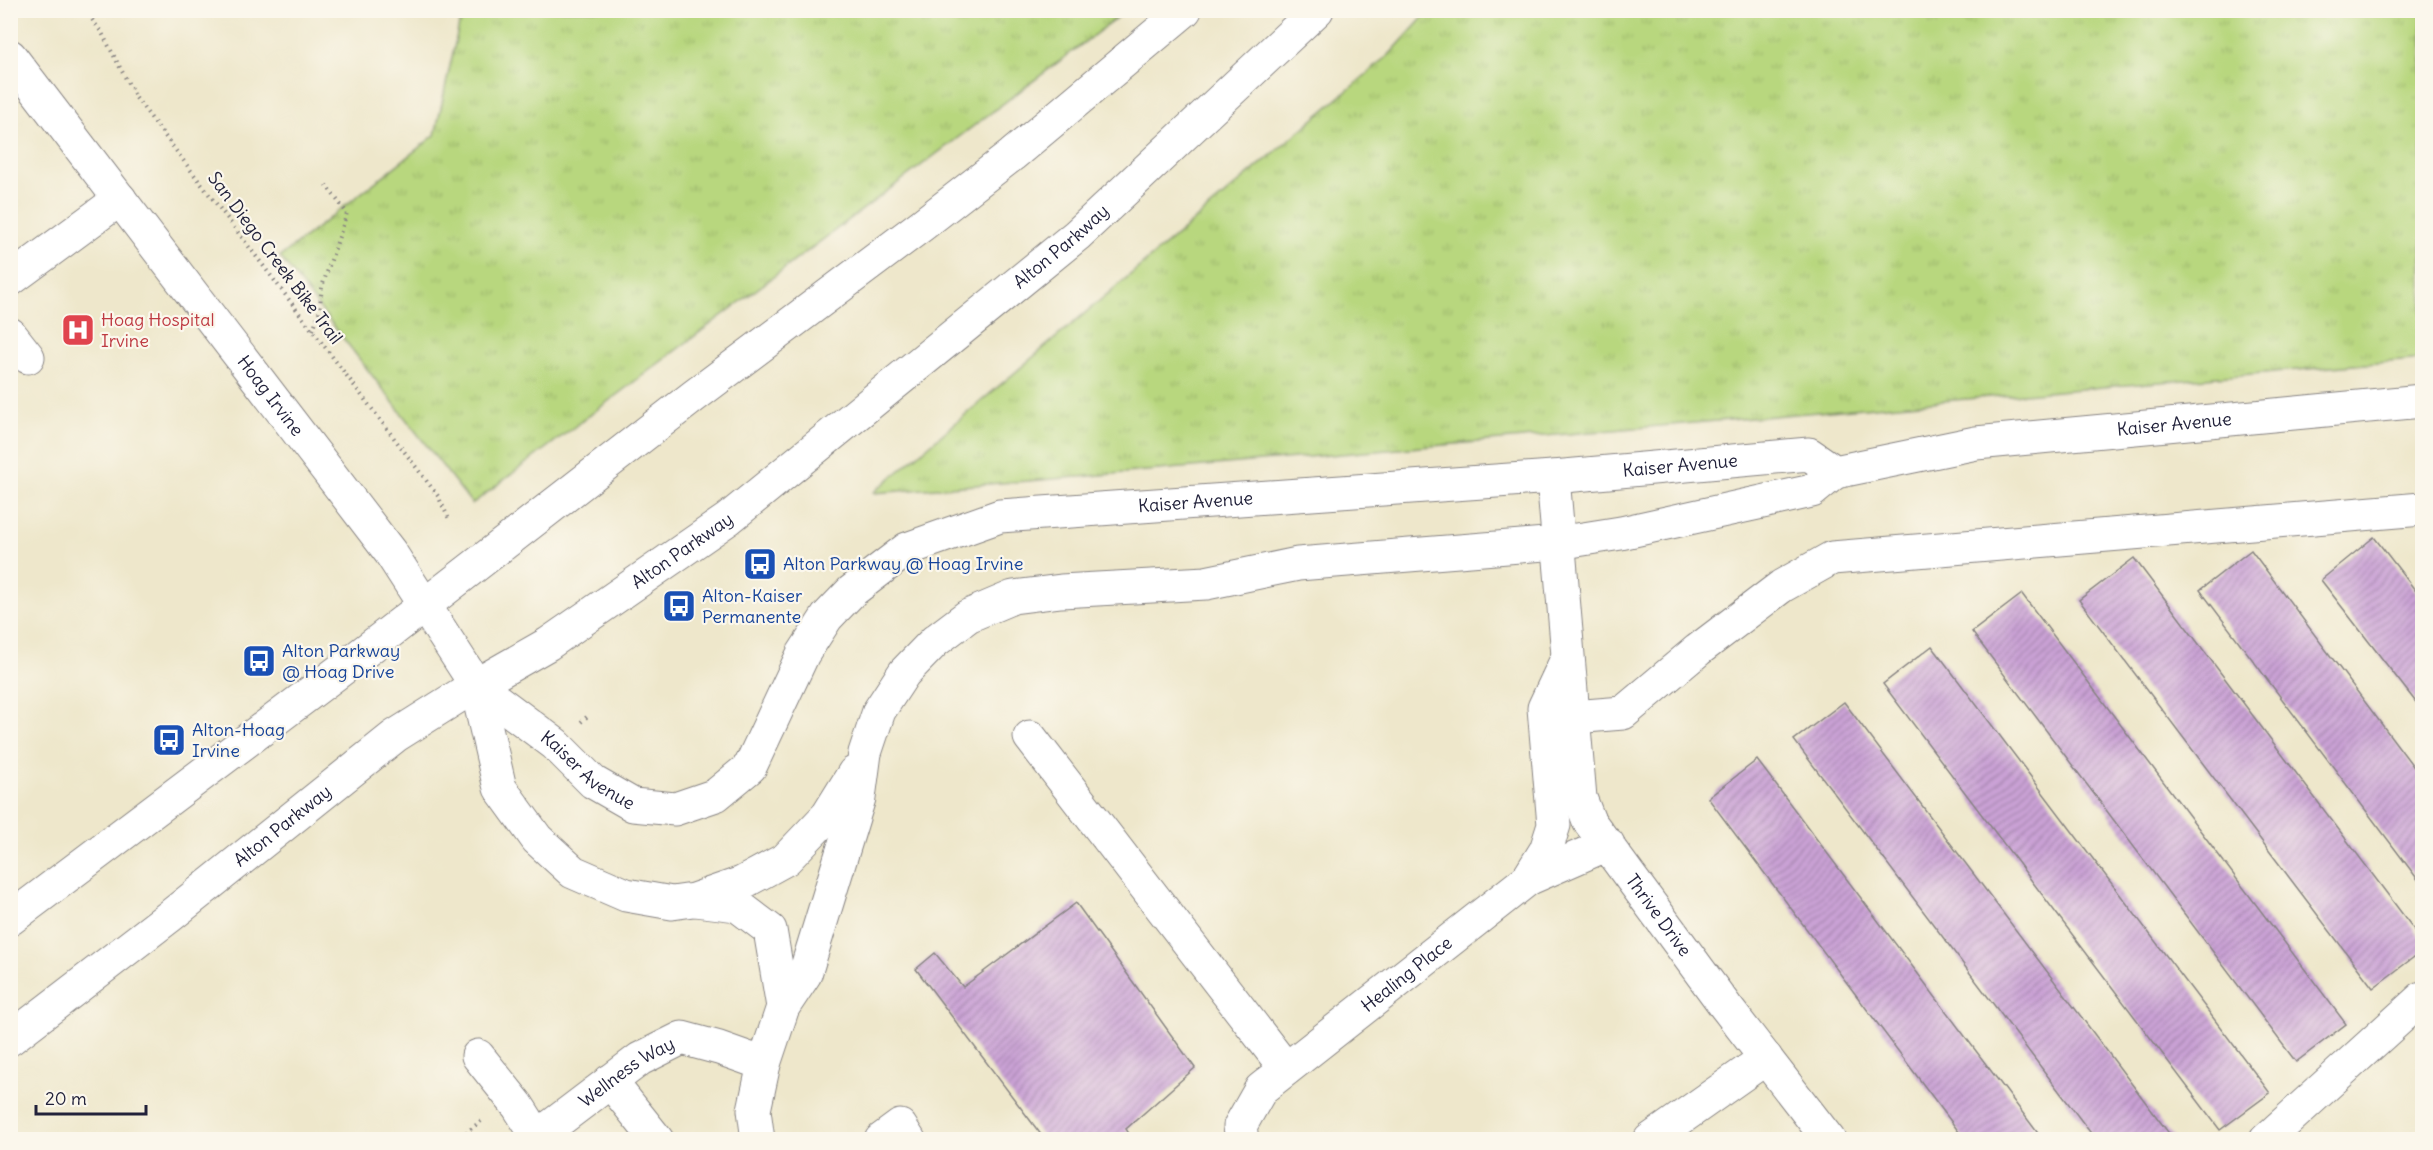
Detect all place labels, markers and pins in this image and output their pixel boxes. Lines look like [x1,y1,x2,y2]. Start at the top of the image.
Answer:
place label: Hoag Hospital Irvine [101,308,214,352]
hospital icon: Hoag Hospital Irvine [60,312,96,348]
bus stop icon: Alton Parkway @ Hoag Irvine [742,546,778,582]
place label: Alton Parkway @ Hoag Irvine [783,552,1023,575]
place label: Alton-Kaiser Permanente [702,584,803,628]
bus stop icon: Alton-Kaiser Permanente [661,588,697,624]
place label: Alton Parkway @ Hoag Drive [282,639,400,683]
bus stop icon: Alton Parkway @ Hoag Drive [241,643,277,679]
place label: Alton-Hoag Irvine [192,718,285,762]
bus stop icon: Alton-Hoag Irvine [151,722,187,758]

